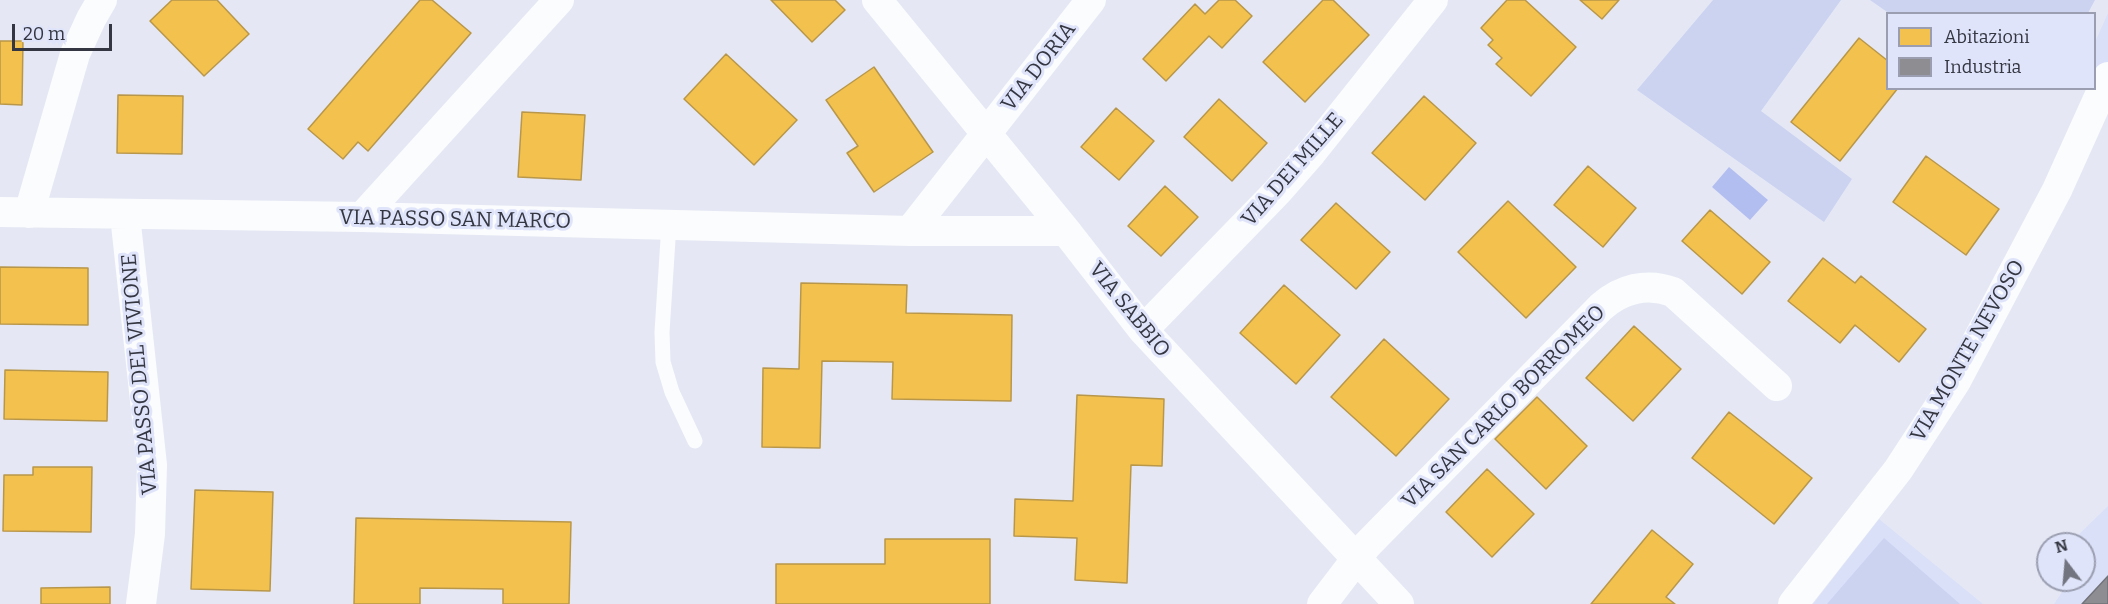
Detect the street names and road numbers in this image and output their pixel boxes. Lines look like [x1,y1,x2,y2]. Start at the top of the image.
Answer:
street label: VIA DORIA [996,17,1082,117]
street label: VIA DEI MILLE [1237,108,1349,232]
street label: VIA PASSO SAN MARCO [339,205,571,235]
street label: VIA PASSO DEL VIVIONE [117,252,163,496]
street label: VIA MONTE NEVOSO [1906,256,2030,446]
street label: VIA SABBIO [1083,257,1175,363]
street label: VIA SAN CARLO BORROMEO [1397,300,1611,514]

